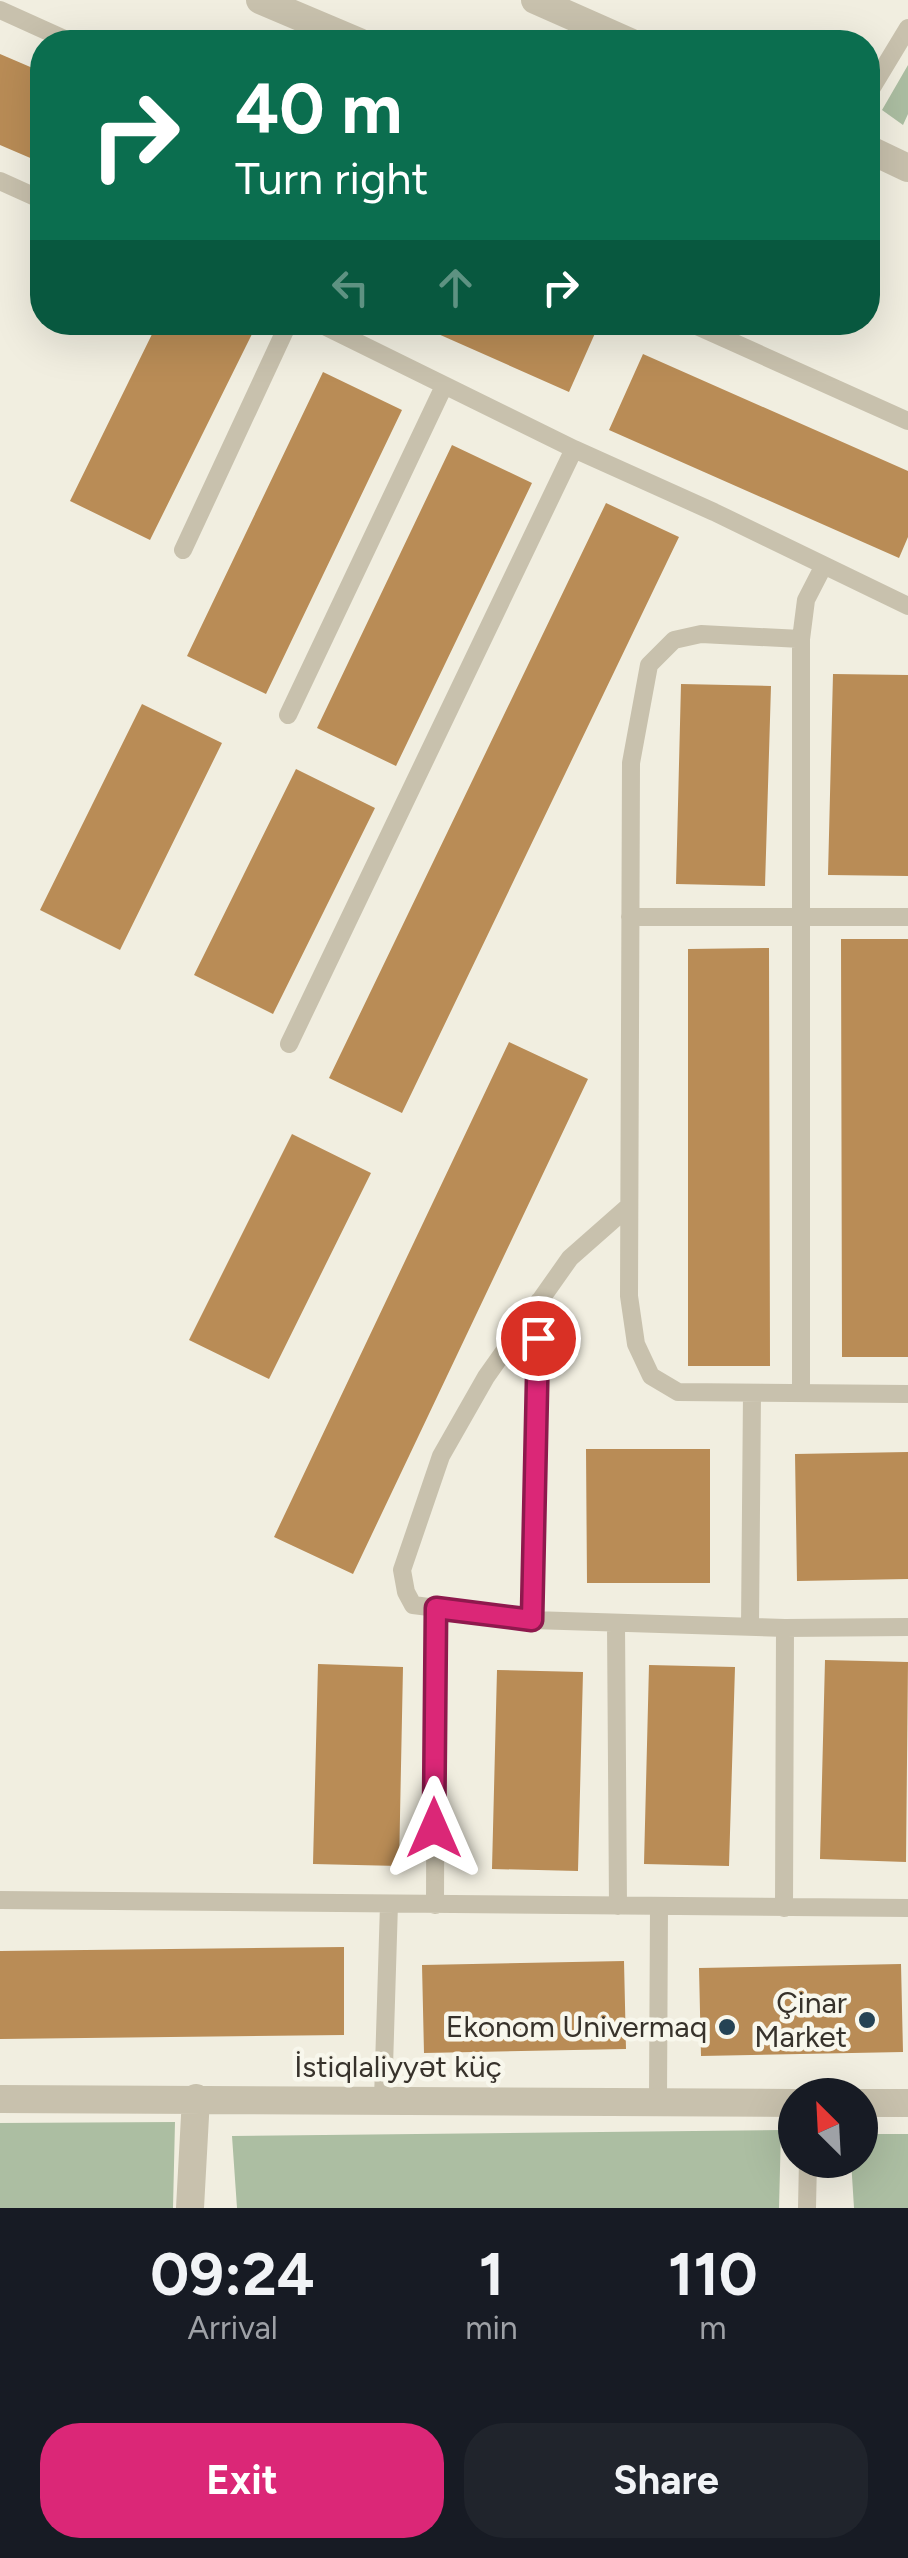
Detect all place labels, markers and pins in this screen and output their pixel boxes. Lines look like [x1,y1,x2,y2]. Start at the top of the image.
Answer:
pin [496,1296,581,1381]
place label: Çinar Market [754,1984,847,2055]
place label: Ekonom Univermaq [446,2008,707,2045]
marker: Çinar Market [856,2009,878,2031]
marker: Ekonom Univermaq [716,2016,738,2038]

